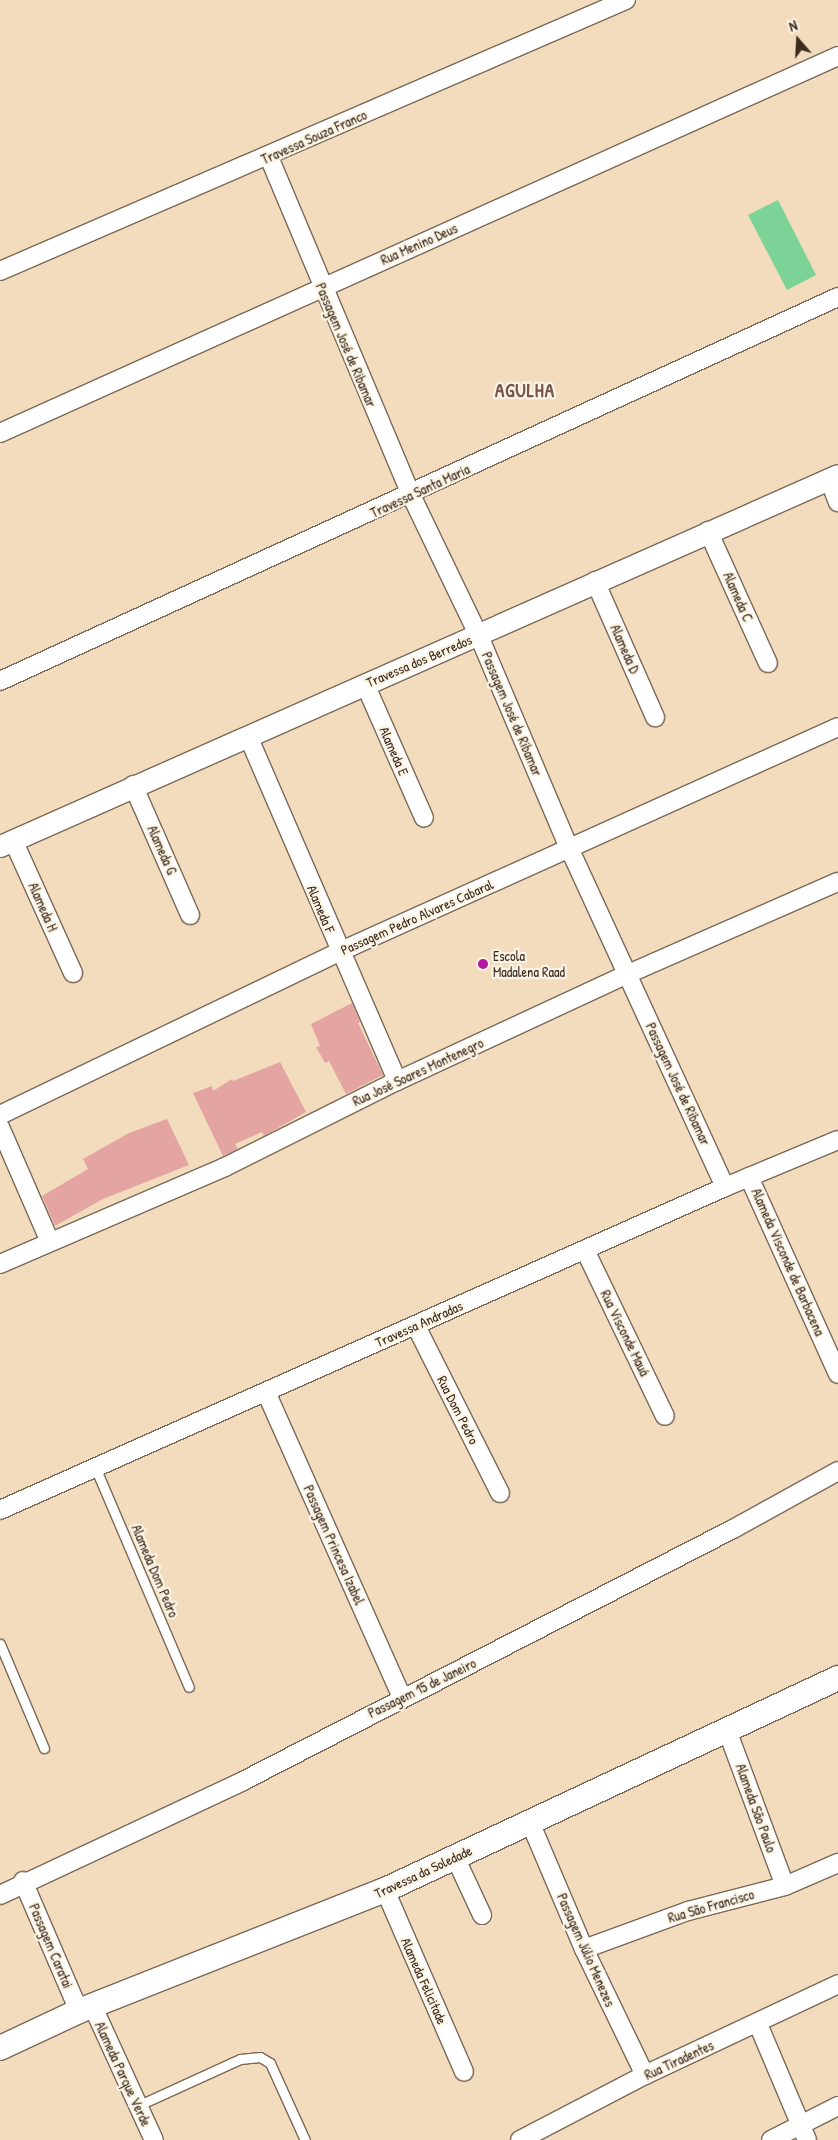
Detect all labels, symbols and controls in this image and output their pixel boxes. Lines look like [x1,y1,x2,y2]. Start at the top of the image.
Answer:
north arrow [773,15,823,65]
text: N [786,15,800,36]
street label: Travessa Souza Franco [259,106,369,168]
street label: Rua Menino Deus [378,220,460,268]
street label: Passagem José de Ribamar [312,280,380,410]
district label: AGULHA [494,380,556,402]
street label: Travessa Santa Maria [368,461,472,521]
street label: Alameda C [720,569,756,625]
street label: Alameda D [607,622,643,676]
street label: Travessa dos Berredos [364,631,474,691]
street label: Passagem José de Ribamar [478,649,546,779]
street label: Alameda E [376,724,412,778]
street label: Alameda G [144,823,180,877]
street label: Passagem Pedro Alvares Cabaral [338,876,496,958]
street label: Alameda H [25,880,61,934]
street label: Alameda F [303,882,339,936]
place label: Escola Madalena Raad [493,948,565,980]
marker: Escola Madalena Raad [477,958,489,970]
street label: Passagem José de Ribamar [642,1020,714,1148]
street label: Rua José Soares Montenegro [350,1034,486,1110]
street label: Alameda Visconde de Barbacena [748,1186,828,1338]
street label: Rua Visconde Mauá [597,1287,653,1379]
street label: Travessa Andradas [373,1297,465,1351]
street label: Rua Dom Pedro [434,1373,482,1447]
street label: Passagem Princesa Izabel [300,1482,368,1608]
street label: Alameda Dom Pedro [128,1522,182,1620]
street label: Passagem 15 de Janeiro [365,1655,479,1721]
street label: Alameda São Paulo [732,1761,780,1855]
street label: Travessa da Soledade [372,1842,474,1902]
street label: Rua São Francisco [666,1886,756,1926]
street label: Passagem Júlio Menezes [553,1891,619,2009]
street label: Passagem Caratai [26,1901,76,1991]
street label: Alameda Felicitade [397,1935,451,2027]
street label: Alameda Parque Verde [91,2019,155,2129]
street label: Rua Tiradentes [642,2037,716,2083]

